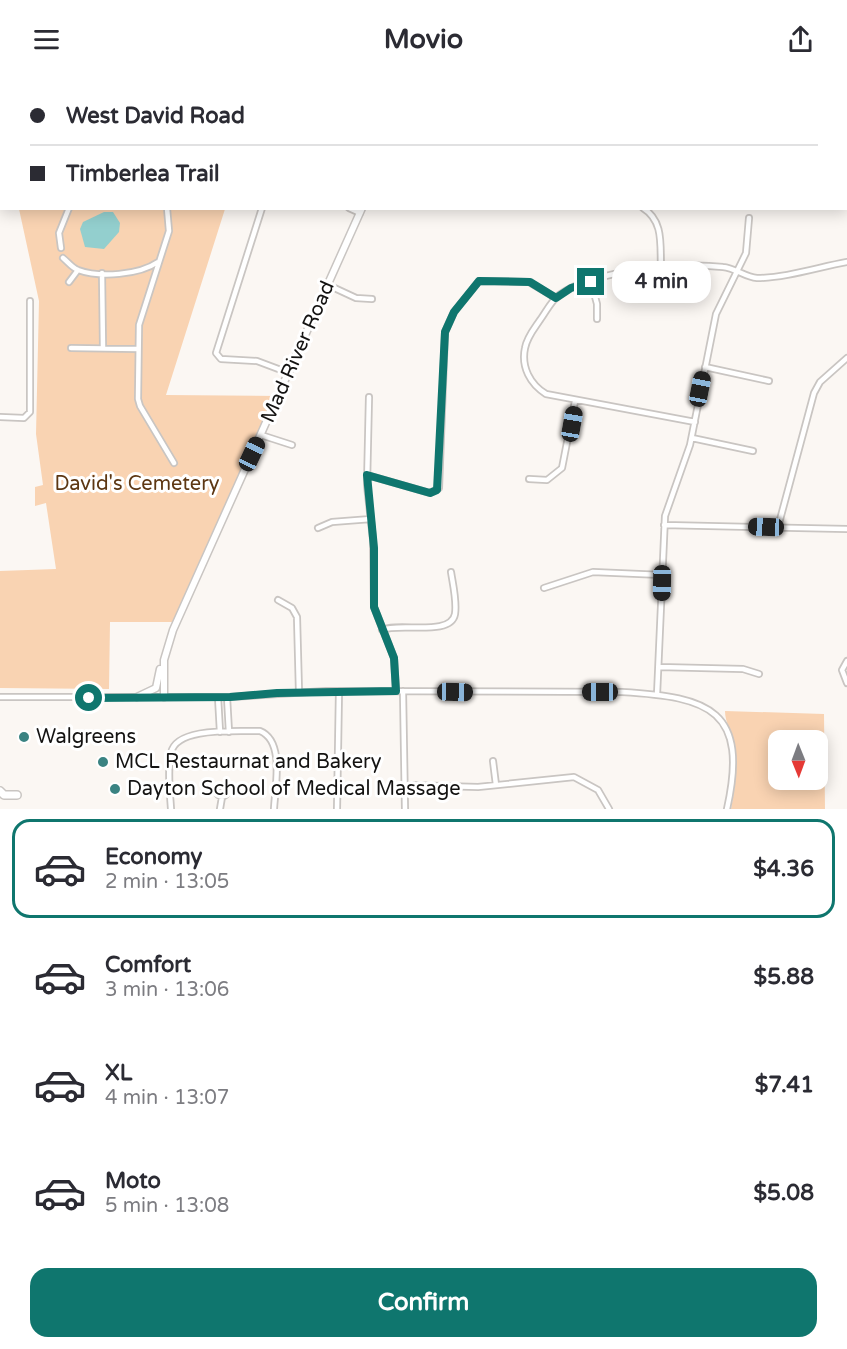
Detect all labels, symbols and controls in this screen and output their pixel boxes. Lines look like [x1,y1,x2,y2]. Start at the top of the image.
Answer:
icon: menu [30,23,63,56]
text: Movio [384,23,463,56]
icon: share [784,23,817,56]
text: West David Road [66,103,245,129]
text: Timberlea Trail [66,161,219,187]
callout: 4 min [612,261,711,303]
route end [577,268,604,295]
text: 4 min [635,270,688,294]
street label: Mad River Road [256,277,340,427]
car [688,370,712,408]
car [560,405,584,443]
car [236,434,268,474]
park label: David's Cemetery [54,472,220,496]
car [748,517,784,537]
car [653,565,671,601]
car [437,683,473,701]
car [582,683,618,701]
route start [75,684,102,711]
place label: Walgreens [36,725,136,749]
marker: Walgreens [17,730,31,744]
north arrow [768,730,828,790]
map controls [768,730,828,790]
place label: MCL Restaurnat and Bakery [115,750,382,774]
marker: MCL Restaurnat and Bakery [96,755,110,769]
place label: Dayton School of Medical Massage [127,777,461,801]
marker: Dayton School of Medical Massage [108,782,122,796]
icon: car [33,842,87,896]
text: Economy [105,844,202,870]
text: $4.36 [753,856,814,882]
text: 2 min · 13:05 [105,870,229,894]
icon: car [33,950,87,1004]
text: Comfort [105,952,191,978]
text: $5.88 [754,964,814,990]
text: 3 min · 13:06 [105,978,229,1002]
icon: car [33,1058,87,1112]
text: XL [105,1060,132,1086]
text: $7.41 [755,1072,814,1098]
text: 4 min · 13:07 [105,1086,229,1110]
icon: car [33,1166,87,1220]
text: Moto [105,1168,161,1194]
text: $5.08 [753,1180,814,1206]
text: 5 min · 13:08 [105,1194,229,1218]
button: Confirm [30,1268,817,1337]

